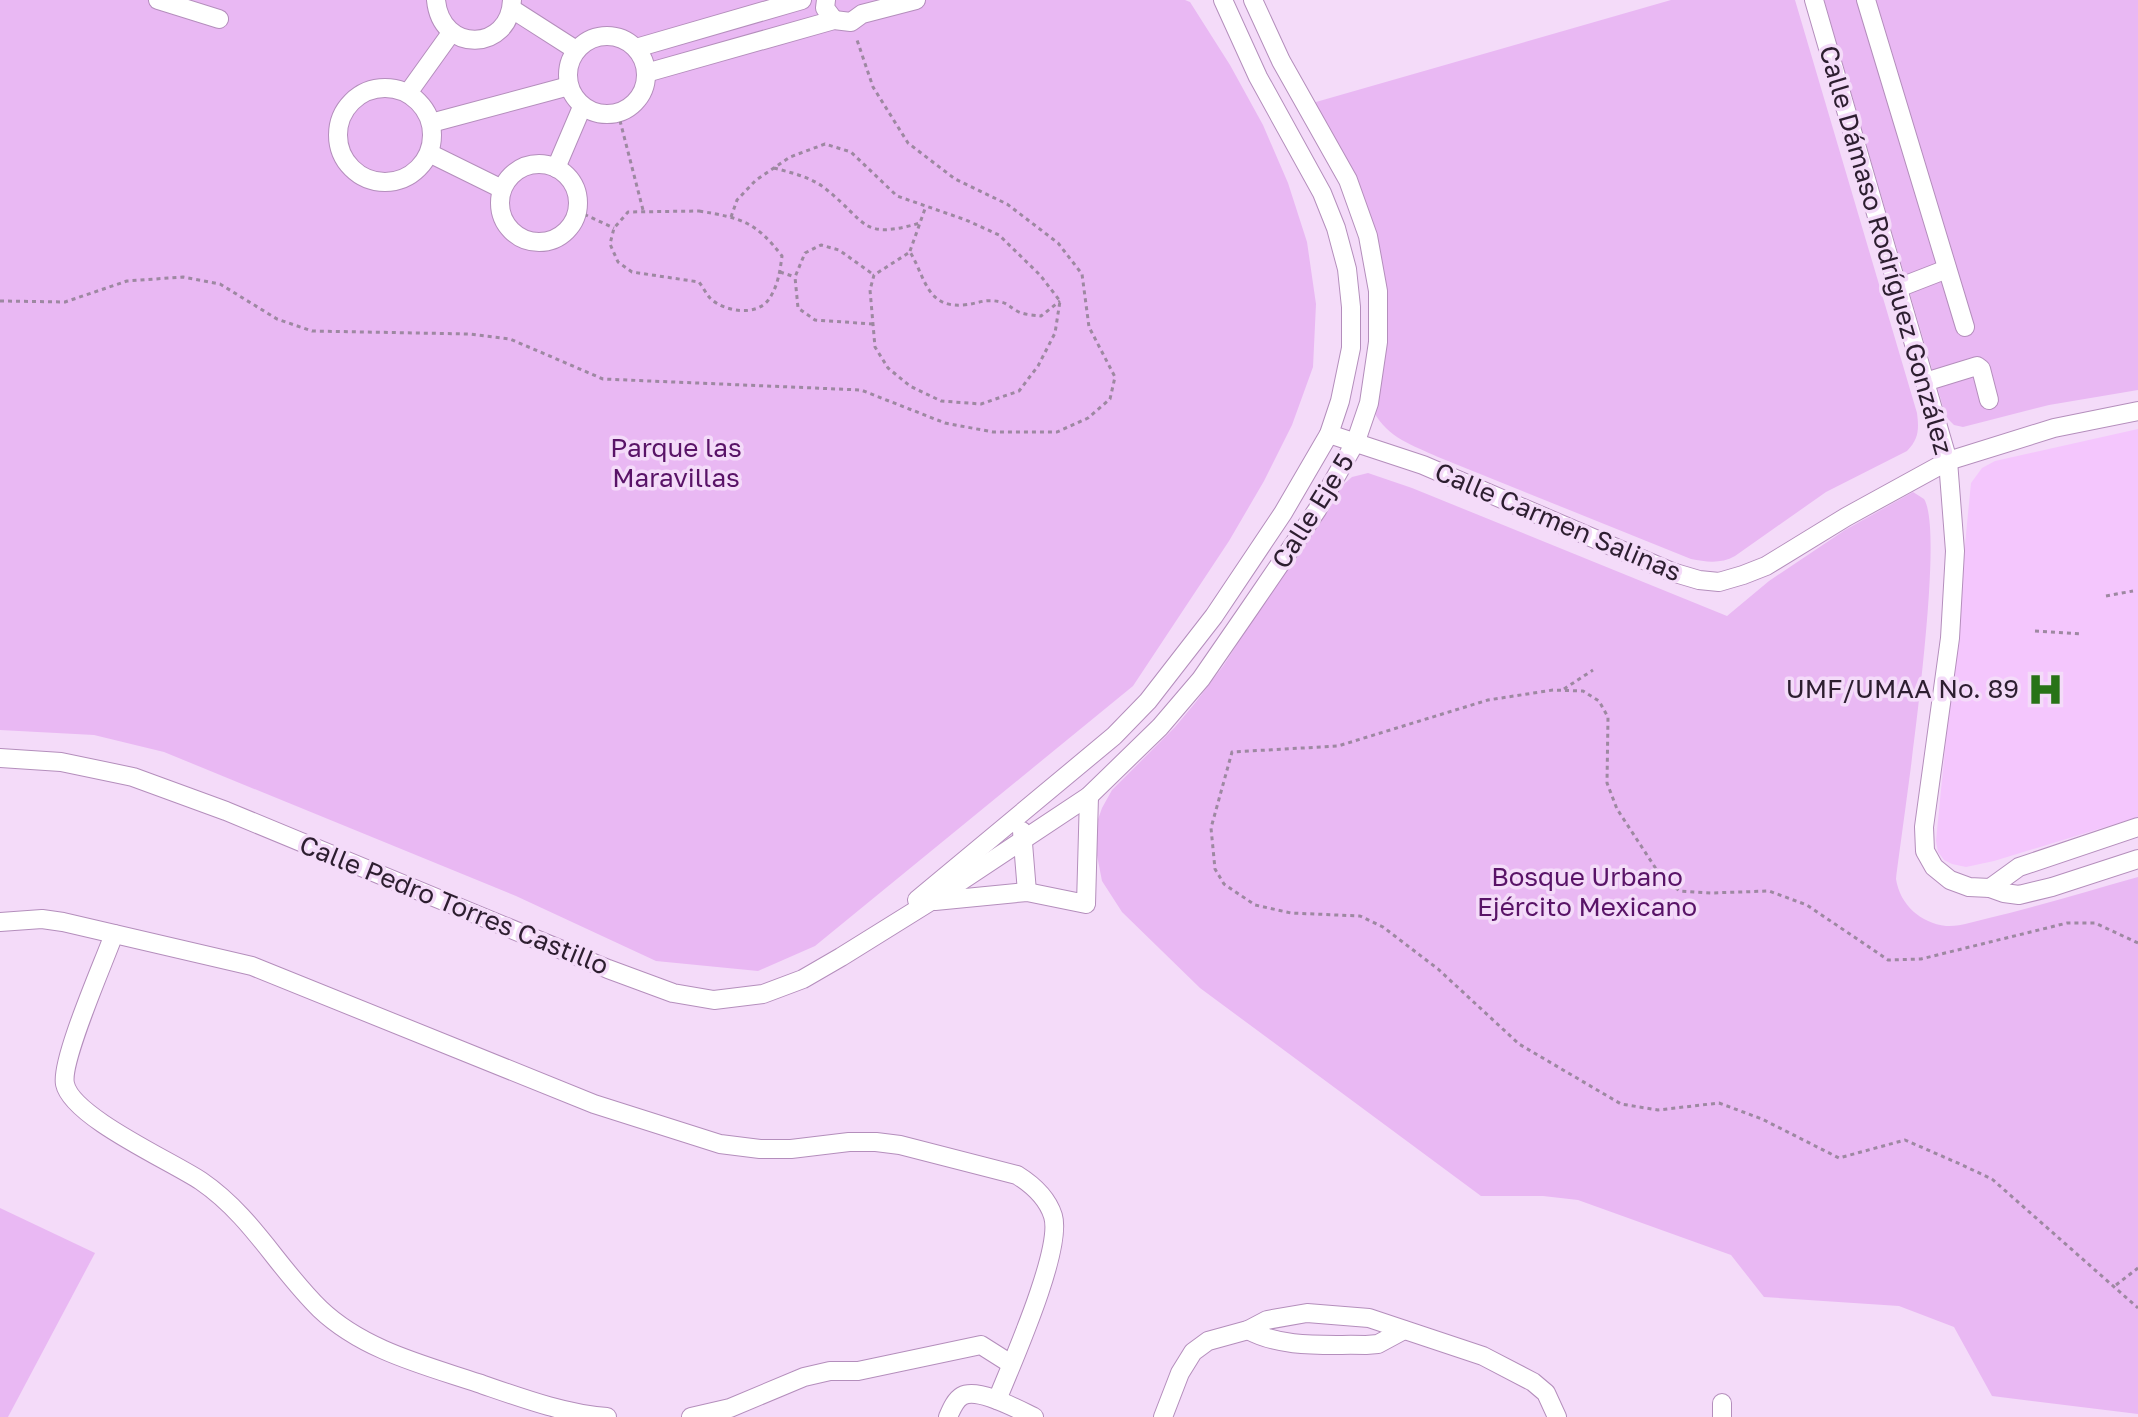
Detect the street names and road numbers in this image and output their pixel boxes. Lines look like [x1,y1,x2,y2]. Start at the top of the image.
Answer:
street label: Calle Dámaso Rodríguez González [1813,42,1960,458]
street label: Calle Eje 5 [1265,447,1360,574]
street label: Calle Carmen Salinas [1430,456,1686,587]
street label: Calle Pedro Torres Castillo [295,828,613,981]

